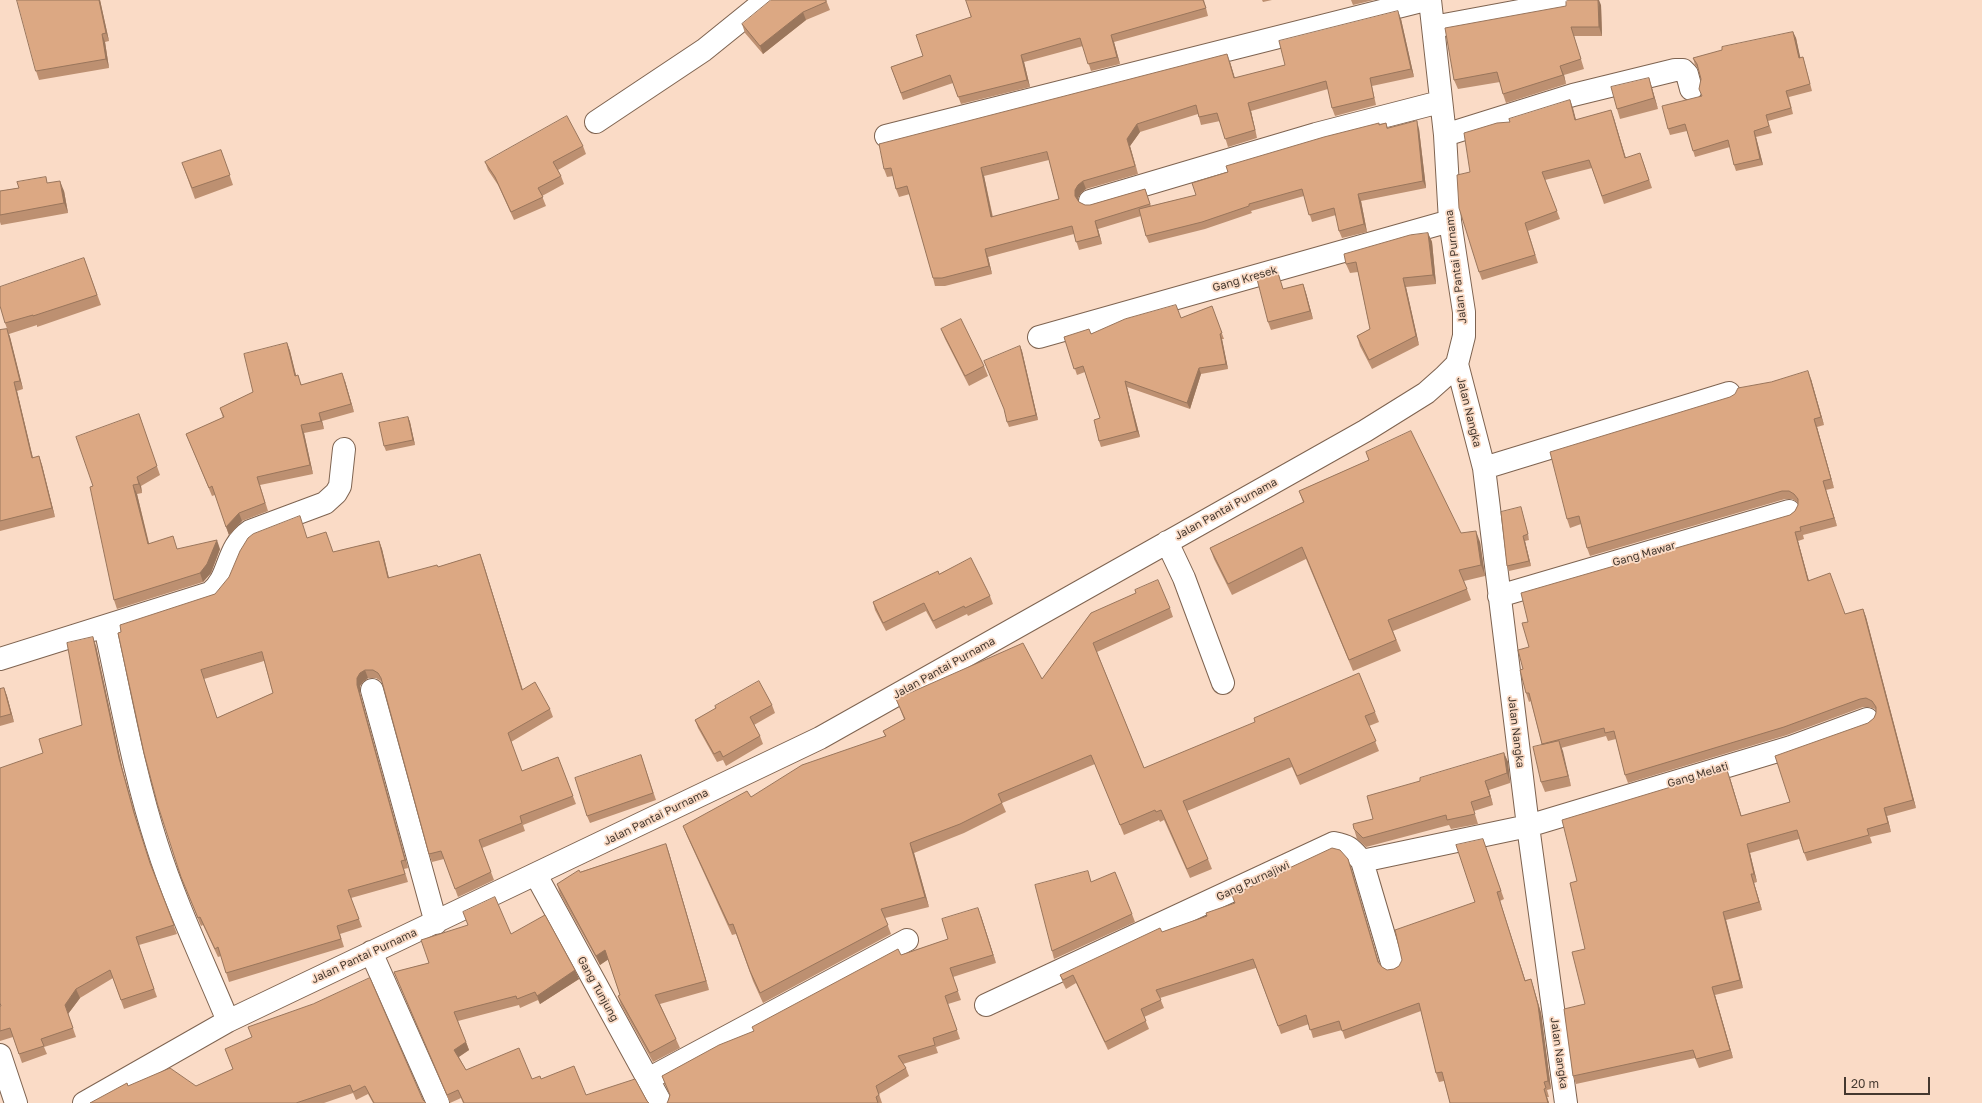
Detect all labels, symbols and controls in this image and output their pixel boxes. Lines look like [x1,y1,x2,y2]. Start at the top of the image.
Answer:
street label: Jalan Pantai Purnama [1442,209,1470,325]
street label: Gang Kresek [1211,263,1279,295]
street label: Jalan Nangka [1454,375,1484,449]
street label: Jalan Pantai Purnama [1173,475,1279,543]
street label: Gang Mawar [1611,539,1677,569]
street label: Jalan Pantai Purnama [891,634,997,702]
street label: Jalan Nangka [1505,695,1527,769]
street label: Gang Melati [1666,759,1730,791]
street label: Jalan Pantai Purnama [601,786,711,848]
street label: Gang Purnajiwi [1214,858,1292,904]
street label: Jalan Pantai Purnama [309,926,419,986]
street label: Gang Tunjung [575,954,621,1024]
street label: Jalan Nangka [1547,1016,1571,1090]
scale bar [1846,1069,1932,1095]
text: 20 m [1851,1076,1879,1091]

